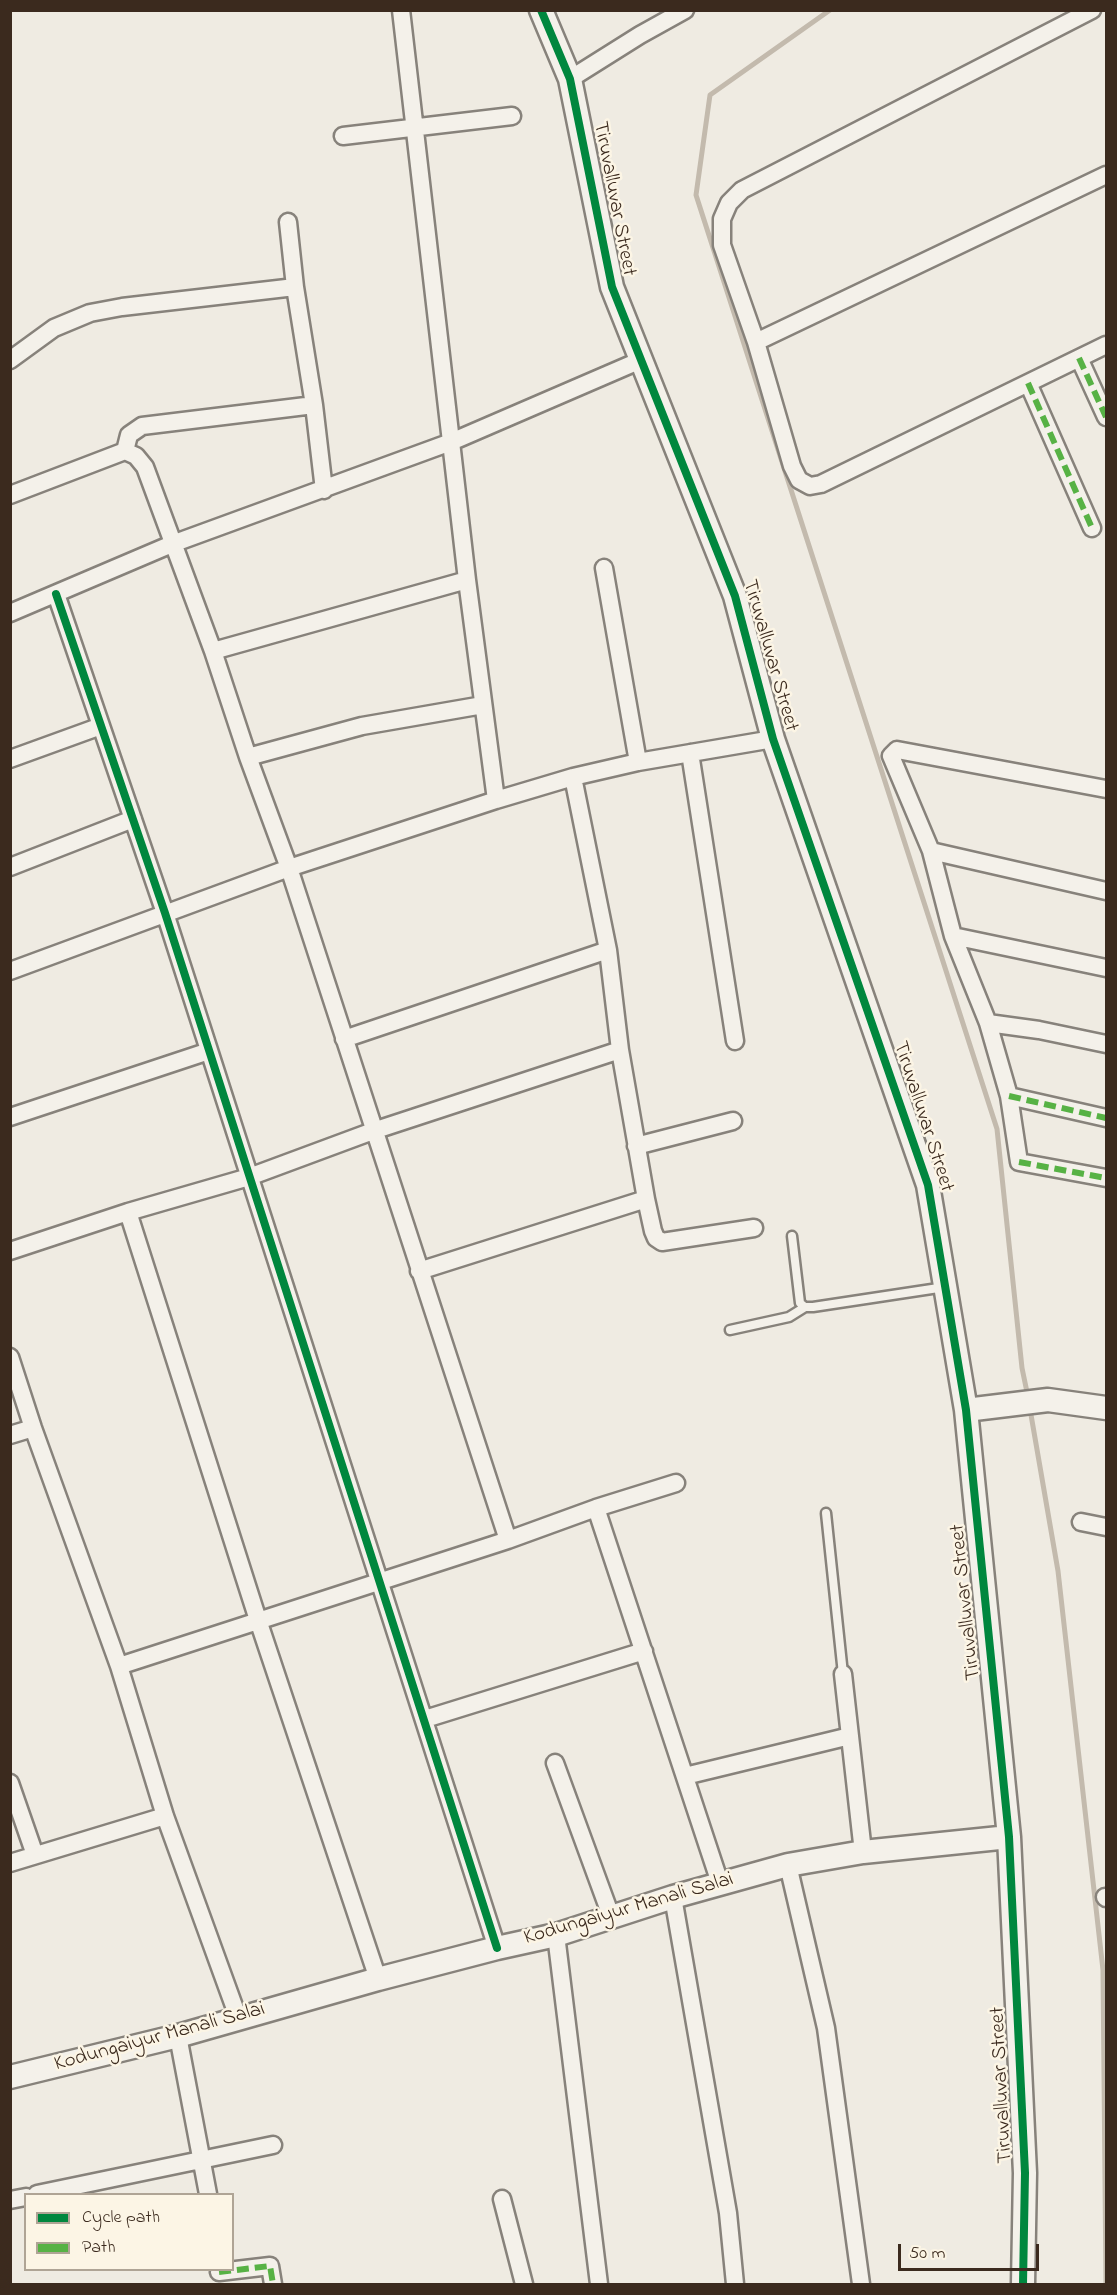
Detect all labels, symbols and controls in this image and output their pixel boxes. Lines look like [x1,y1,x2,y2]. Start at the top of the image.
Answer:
street label: Tiruvalluvar Street [586,120,640,278]
street label: Tiruvalluvar Street [735,577,803,735]
street label: Tiruvalluvar Street [886,1039,958,1195]
street label: Tiruvalluvar Street [946,1523,988,1681]
street label: Kodungaiyur Manali Salai [521,1868,737,1952]
street label: Kodungaiyur Manali Salai [52,1998,268,2078]
street label: Tiruvalluvar Street [986,2006,1020,2164]
legend [24,2193,234,2271]
text: Cycle path [82,2205,160,2231]
scale bar [901,2232,1042,2270]
text: Path [82,2235,116,2261]
text: 50 m [909,2241,946,2267]

